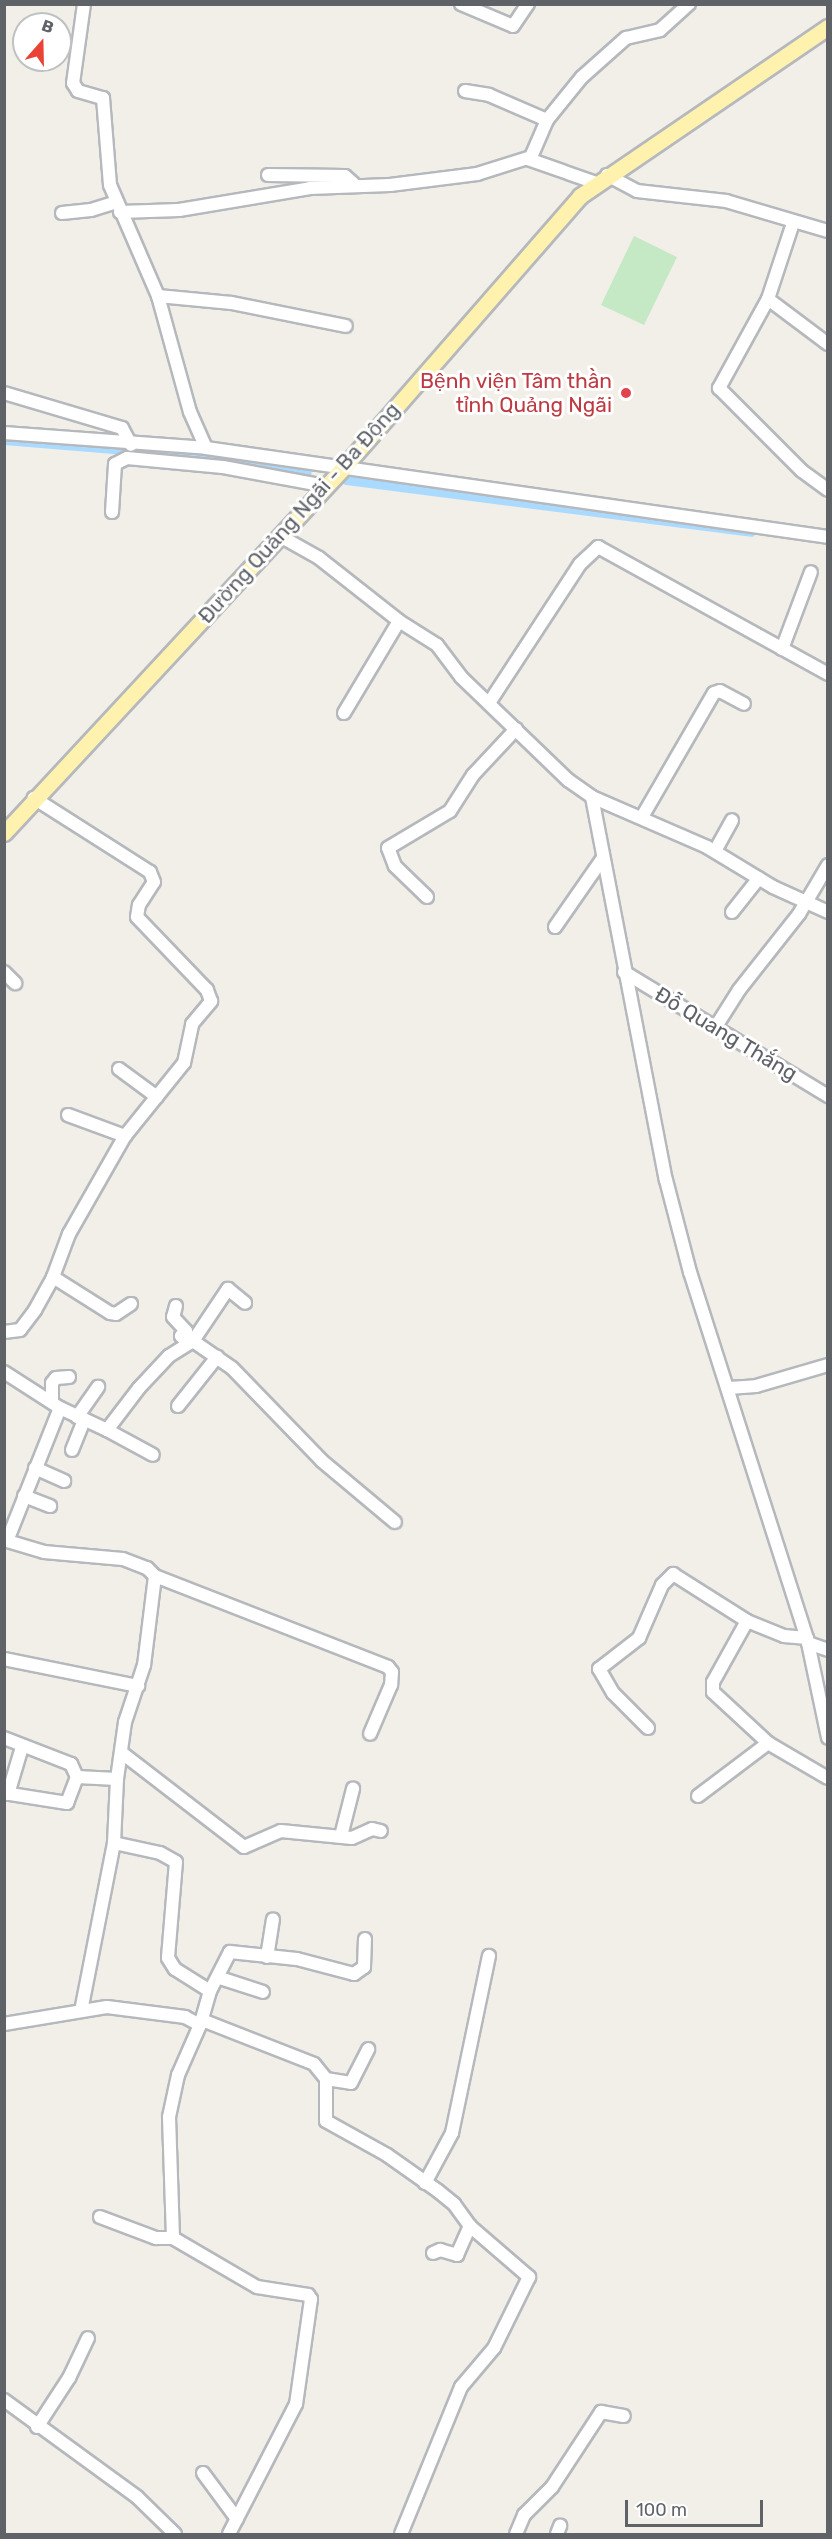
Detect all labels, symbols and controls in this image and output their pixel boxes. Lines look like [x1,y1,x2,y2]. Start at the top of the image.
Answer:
north arrow [12,12,72,72]
text: B [39,16,56,37]
place label: Bệnh viện Tâm thần tỉnh Quảng Ngãi [418,368,612,418]
marker: Bệnh viện Tâm thần tỉnh Quảng Ngãi [617,384,635,402]
street label: Đường Quảng Ngãi - Ba Động [193,397,405,629]
street label: Đỗ Quang Thắng [650,981,802,1087]
scale bar [628,2488,766,2526]
text: 100 m [636,2499,687,2521]

